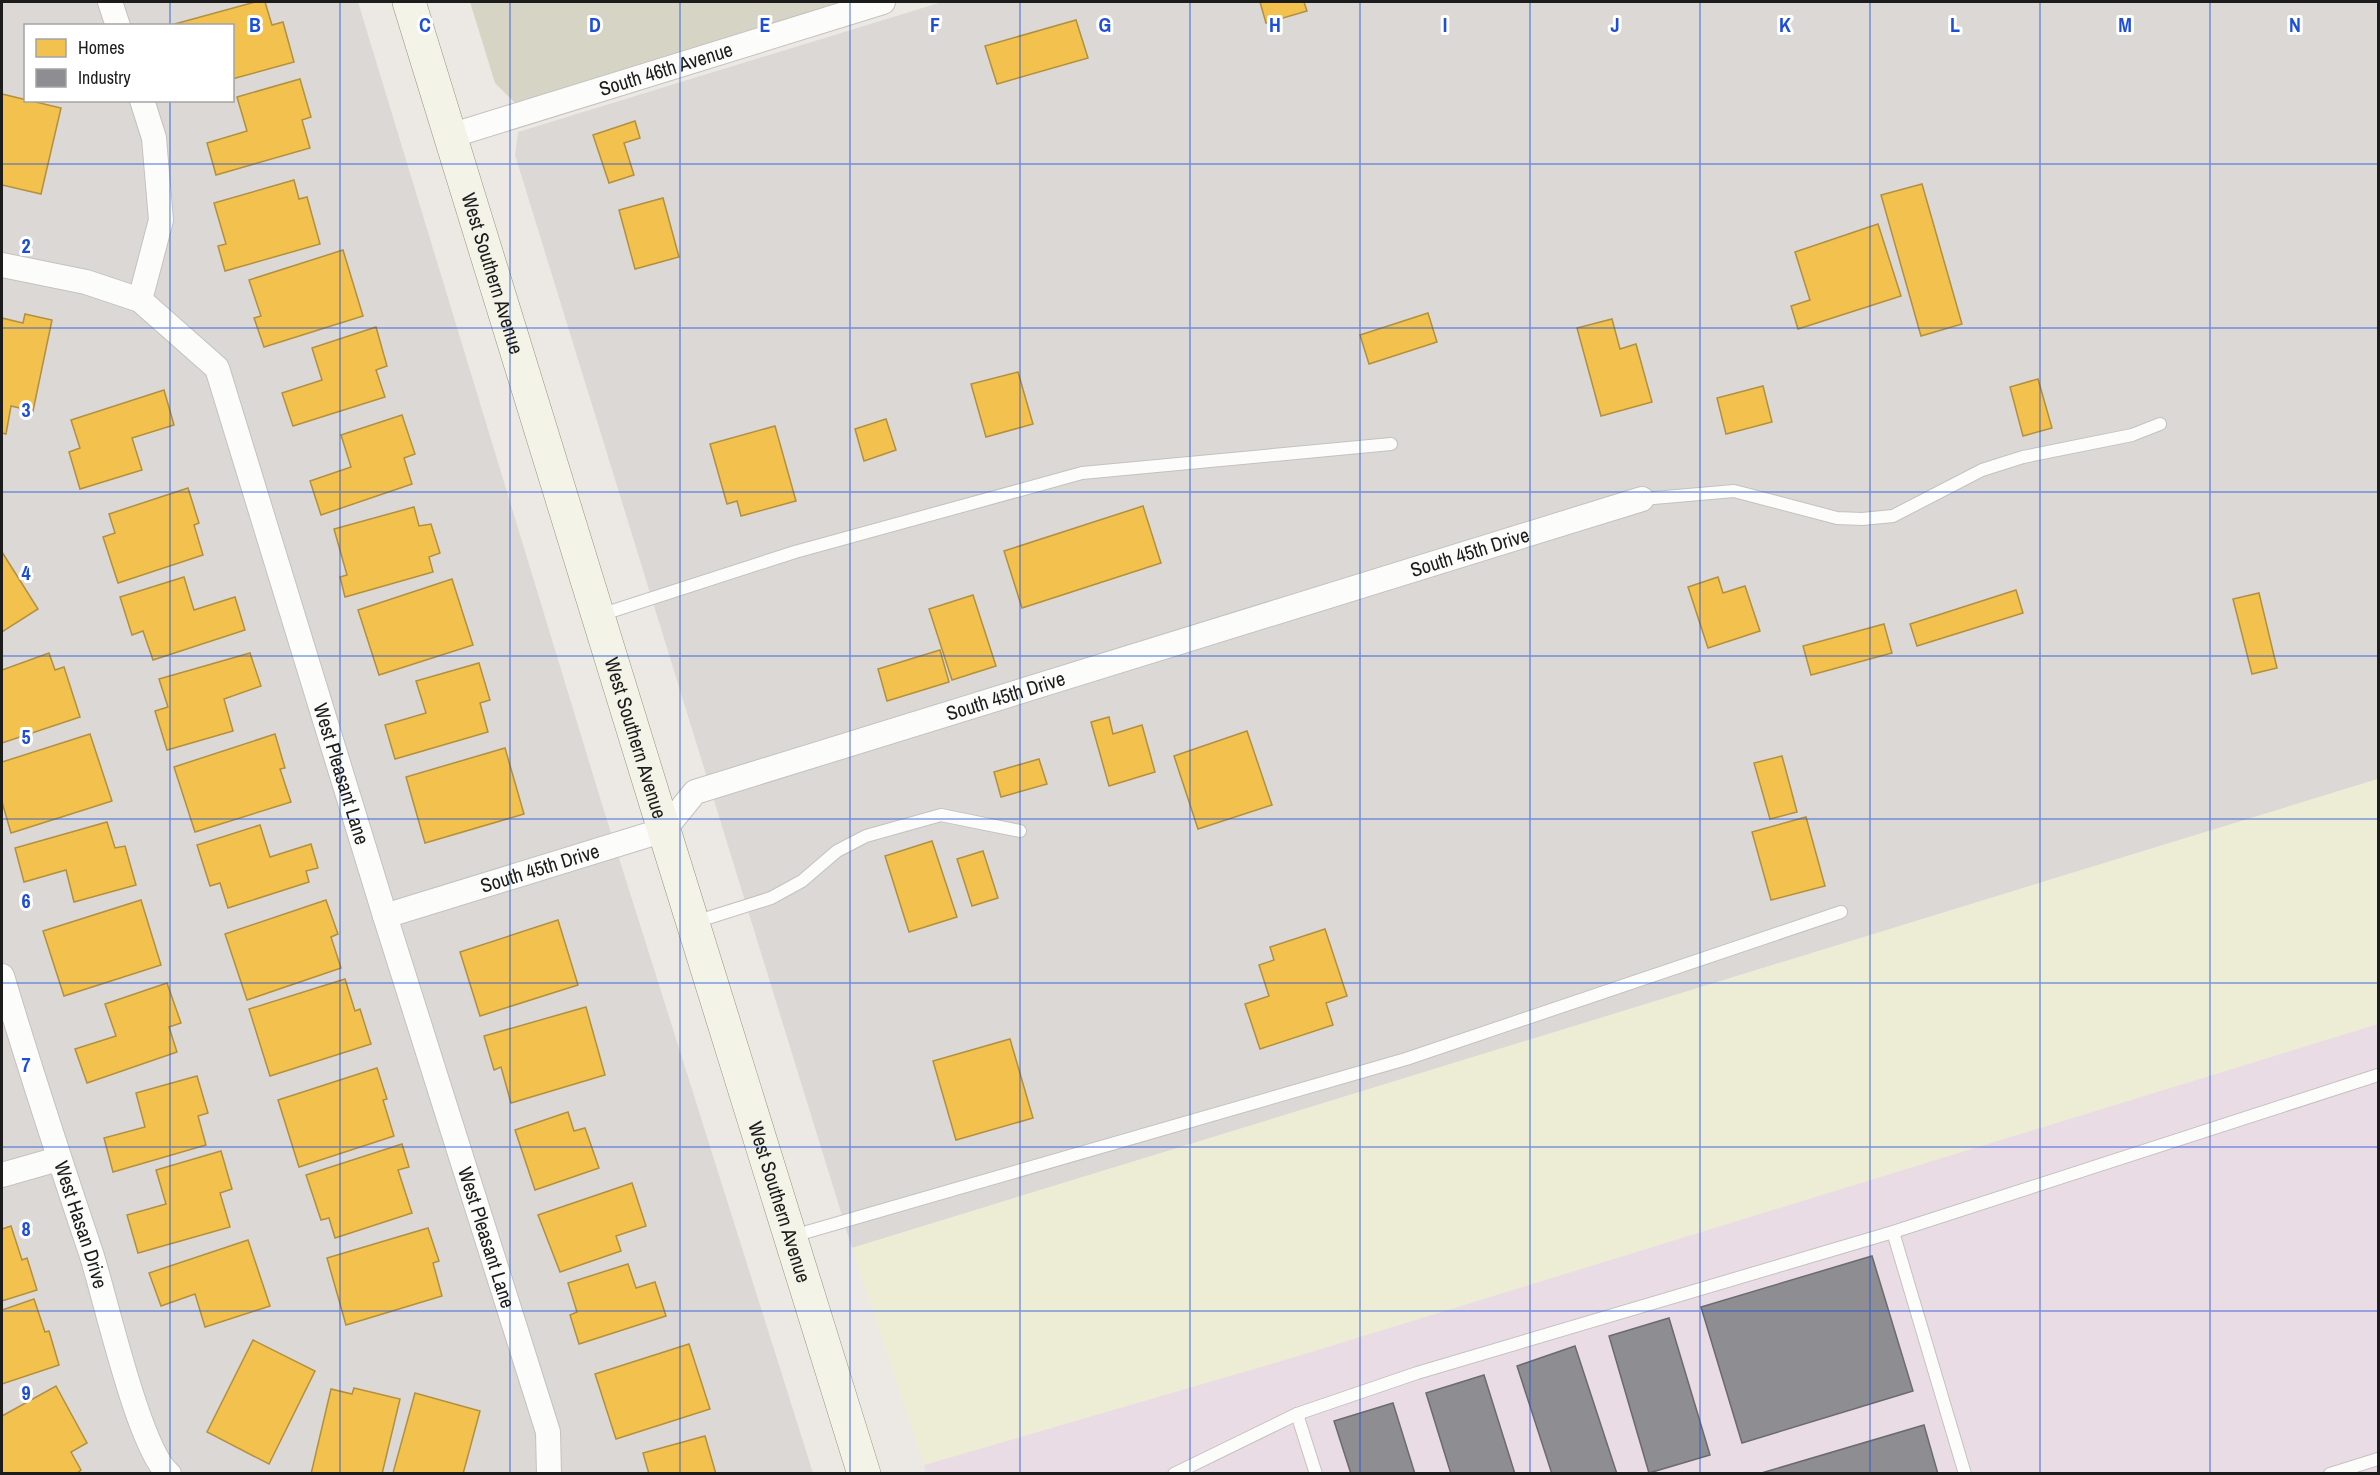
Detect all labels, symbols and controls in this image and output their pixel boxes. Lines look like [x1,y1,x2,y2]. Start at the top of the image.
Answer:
text: B [249,11,261,38]
text: C [419,11,431,38]
text: D [589,11,601,38]
text: E [760,11,771,38]
text: F [930,11,940,38]
text: G [1099,11,1111,38]
text: H [1269,11,1281,38]
text: I [1443,11,1447,38]
text: J [1610,11,1620,38]
text: K [1779,11,1791,38]
text: L [1950,11,1960,38]
text: M [2118,11,2132,38]
text: N [2289,11,2301,38]
legend [24,24,234,102]
text: Homes [78,35,125,60]
street label: South 46th Avenue [596,35,736,102]
text: Industry [78,65,131,90]
street label: West Southern Avenue [456,189,531,357]
text: 2 [21,232,31,259]
text: 3 [21,396,31,423]
street label: South 45th Drive [1407,521,1532,583]
text: 4 [21,559,31,586]
street label: West Southern Avenue [599,654,674,822]
street label: South 45th Drive [943,664,1068,727]
street label: West Pleasant Lane [307,700,376,848]
text: 5 [21,723,31,750]
street label: South 45th Drive [477,837,602,899]
text: 6 [21,887,31,914]
text: 7 [21,1051,31,1078]
street label: West Southern Avenue [742,1118,818,1286]
street label: West Hasan Drive [48,1157,114,1291]
street label: West Pleasant Lane [452,1163,522,1311]
text: 8 [21,1215,31,1242]
text: 9 [21,1379,31,1406]

